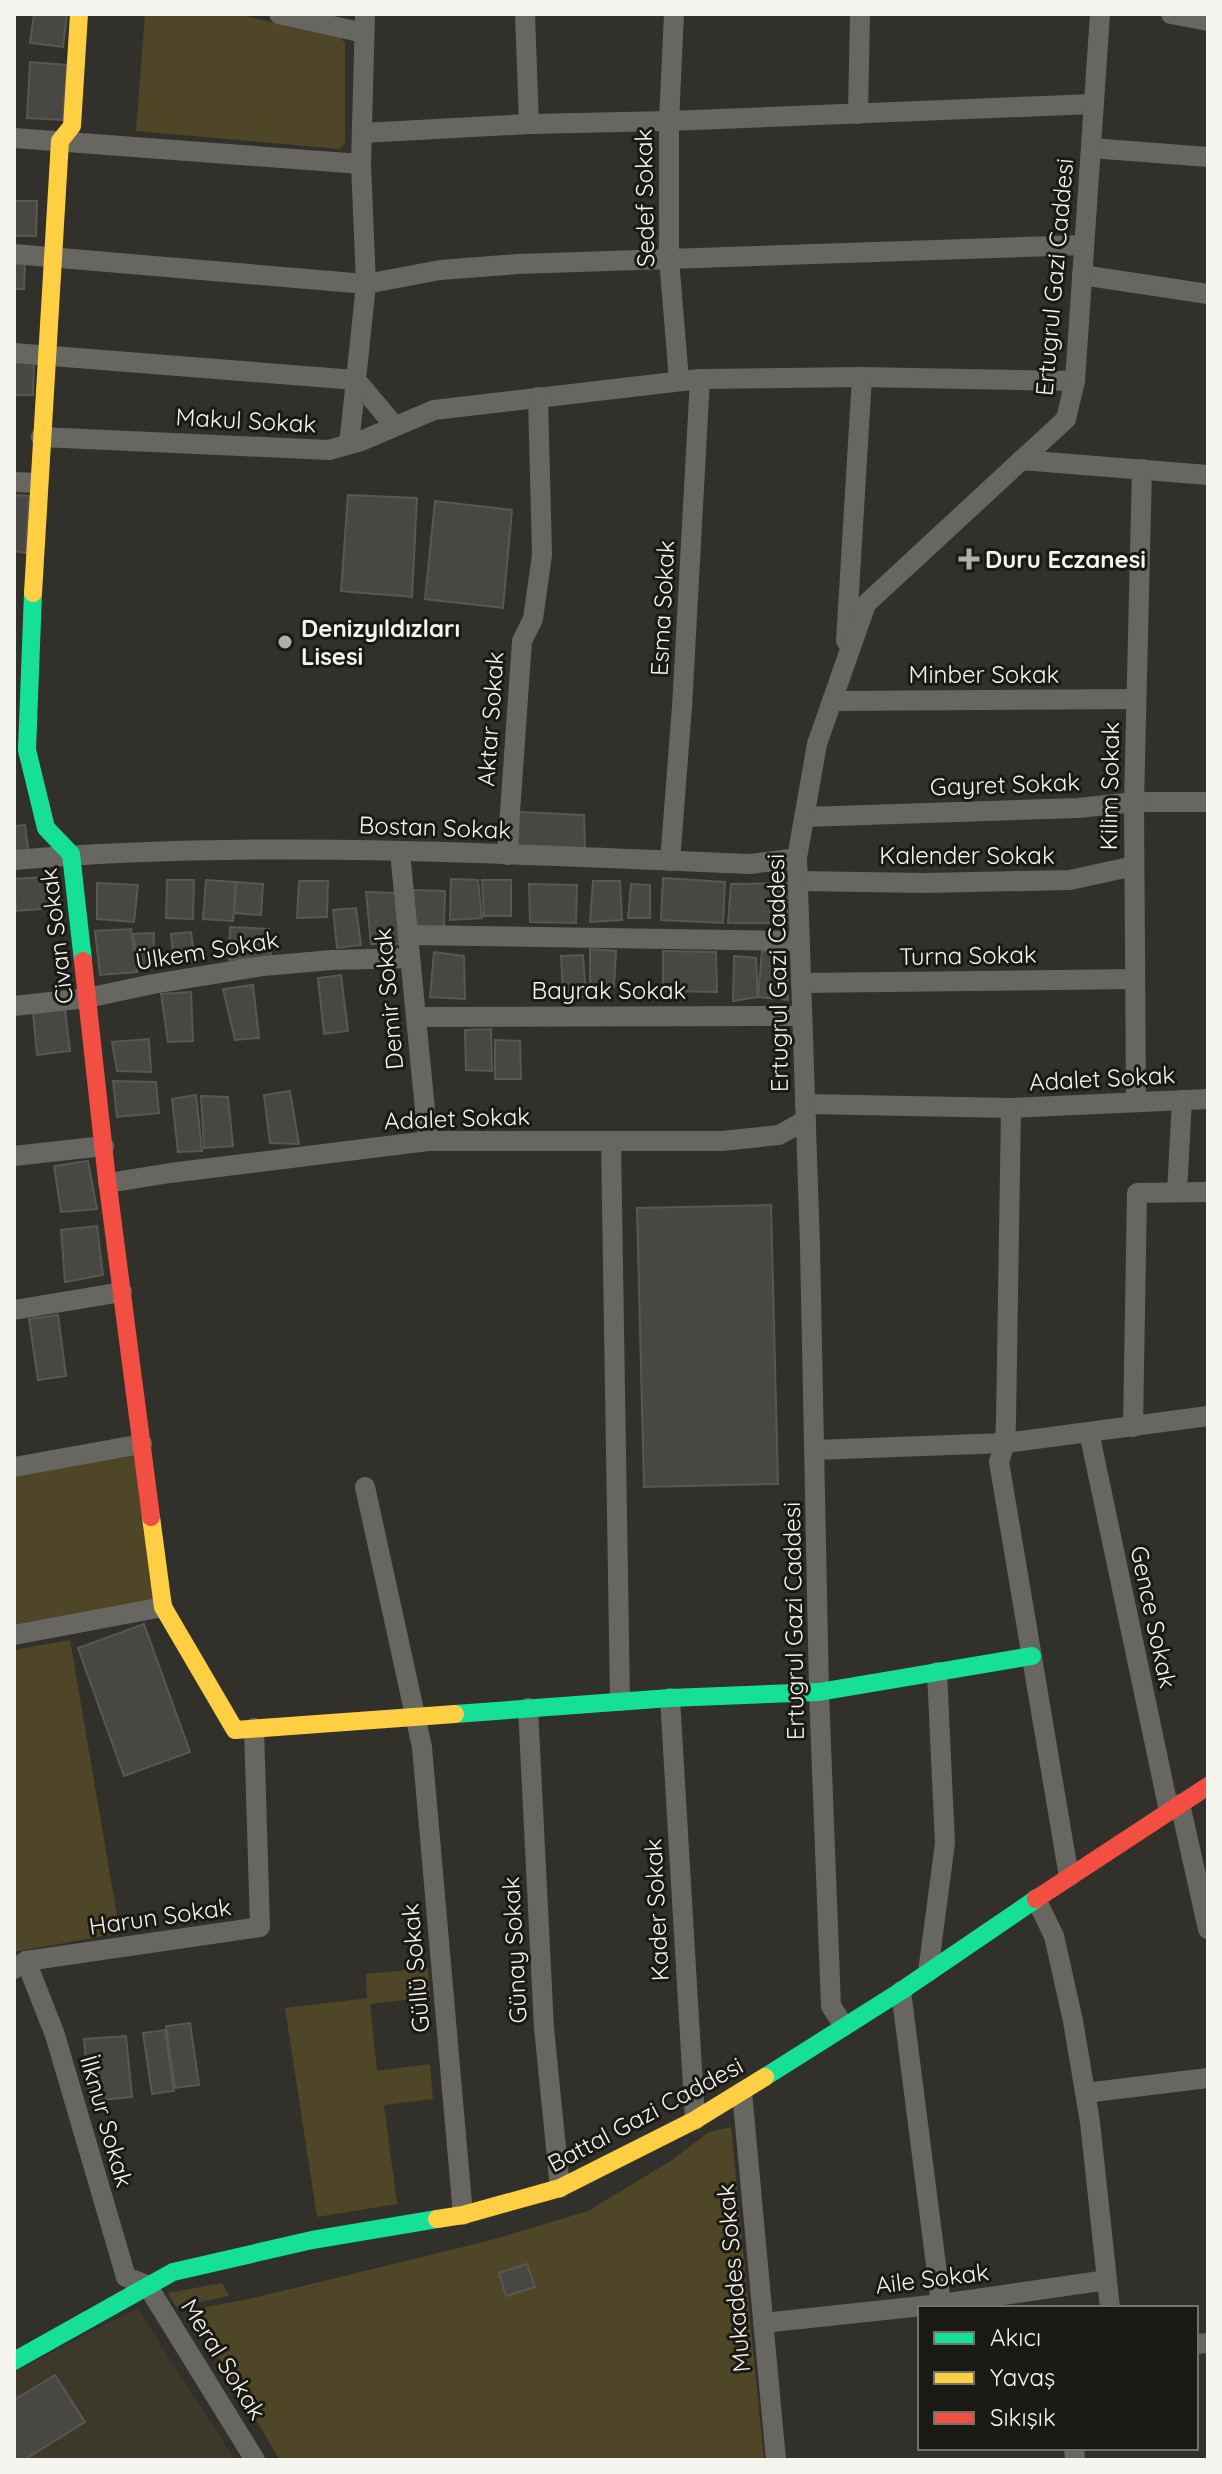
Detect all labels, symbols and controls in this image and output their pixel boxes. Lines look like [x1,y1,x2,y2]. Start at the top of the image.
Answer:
street label: Sedef Sokak [628,129,660,267]
street label: Ertugrul Gazi Caddesi [1029,157,1079,397]
street label: Makul Sokak [175,401,317,439]
street label: Esma Sokak [643,539,681,677]
place label: Duru Eczanesi [985,544,1146,574]
marker: Duru Eczanesi [960,550,978,568]
place label: Denizyıldızları Lisesi [301,613,460,671]
marker: Denizyıldızları Lisesi [276,633,294,651]
street label: Aktar Sokak [470,651,510,787]
street label: Minber Sokak [909,659,1059,689]
street label: Kilim Sokak [1093,721,1125,851]
street label: Gayret Sokak [929,766,1081,802]
street label: Bostan Sokak [358,809,512,845]
street label: Kalender Sokak [879,840,1055,870]
street label: Ertugrul Gazi Caddesi [760,854,794,1092]
street label: Civan Sokak [33,866,79,1006]
street label: Ülkem Sokak [133,924,281,976]
street label: Demir Sokak [367,927,409,1071]
street label: Turna Sokak [899,939,1037,971]
street label: Bayrak Sokak [532,975,686,1005]
street label: Adalet Sokak [1028,1059,1176,1097]
street label: Adalet Sokak [383,1100,531,1136]
street label: Ertugrul Gazi Caddesi [776,1502,810,1740]
street label: Gence Sokak [1124,1543,1184,1691]
street label: Kader Sokak [637,1838,675,1982]
street label: Günay Sokak [495,1876,533,2024]
street label: Harun Sokak [87,1891,233,1941]
street label: Güllü Sokak [394,1902,436,2034]
street label: Battal Gazi Caddesi [542,2050,748,2178]
street label: İlknur Sokak [74,2052,140,2190]
street label: Mukaddes Sokak [710,2182,756,2374]
street label: Aile Sokak [874,2256,990,2300]
street label: Meral Sokak [175,2293,273,2425]
legend [918,2306,1198,2450]
text: Akıcı [990,2322,1041,2352]
text: Yavaş [990,2362,1055,2392]
text: Sıkışık [990,2402,1056,2432]

